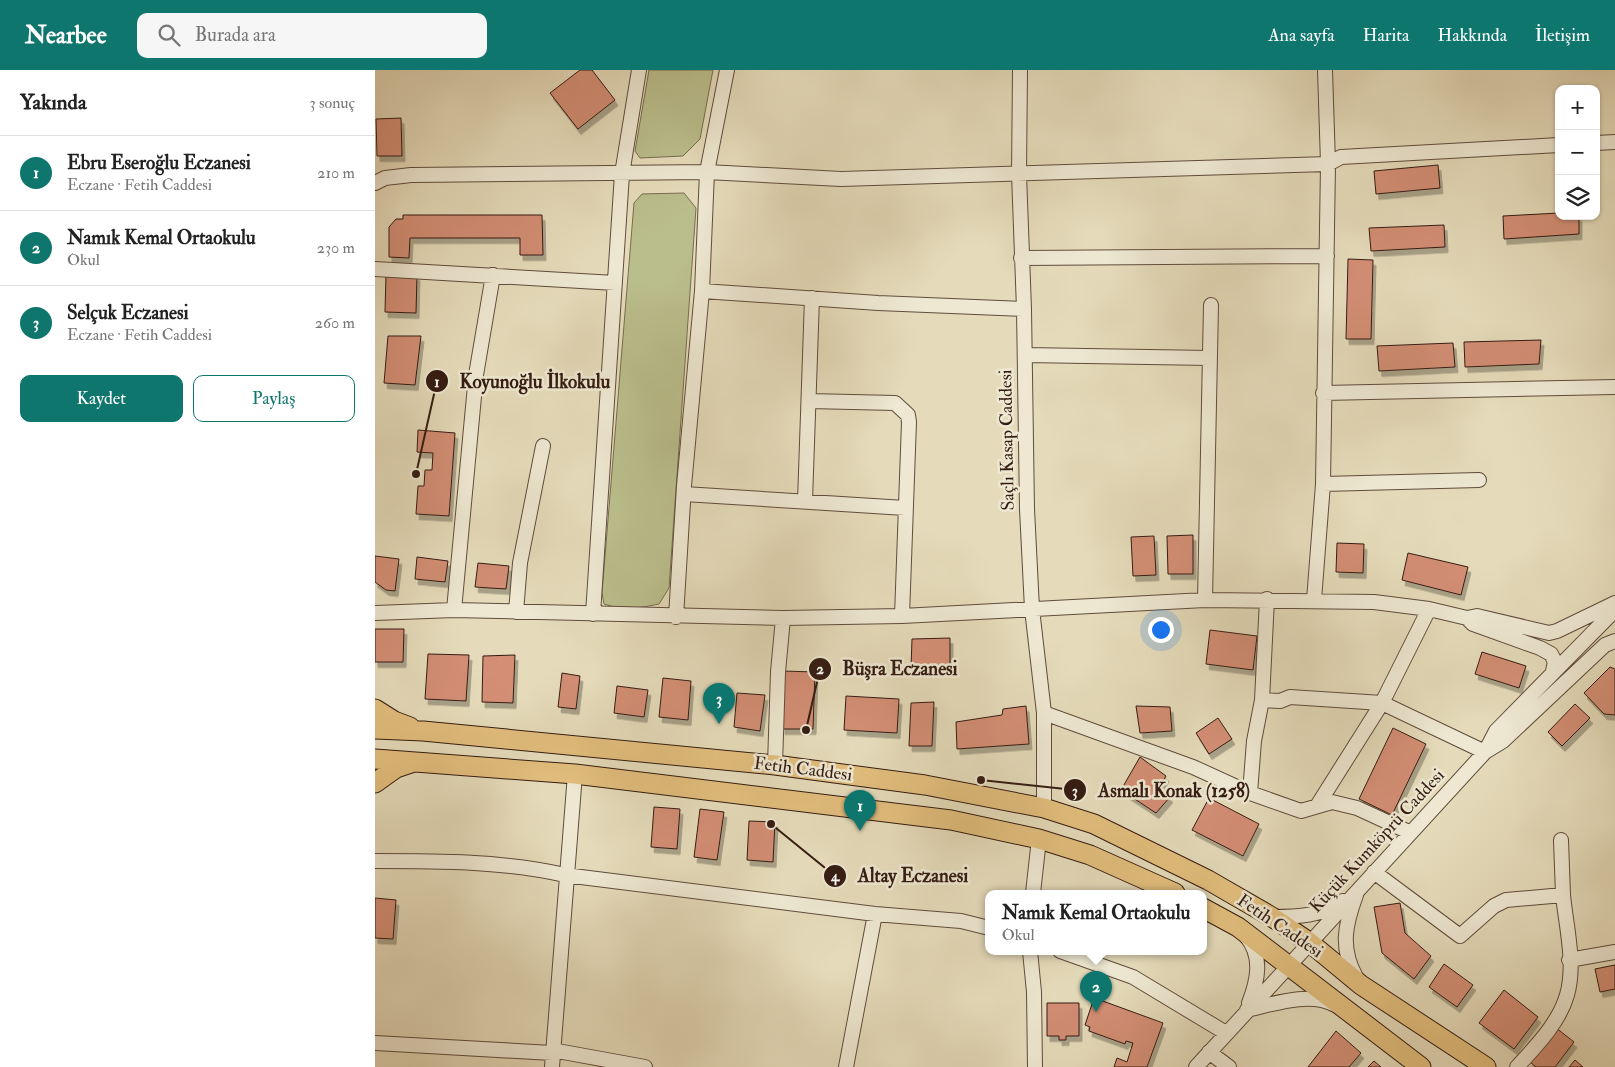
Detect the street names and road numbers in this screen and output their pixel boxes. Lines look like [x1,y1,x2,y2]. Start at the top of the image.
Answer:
street label: Saçlı Kasap Caddesi [994,369,1020,511]
street label: Fetih Caddesi [752,752,854,786]
street label: Küçük Kumköprü Caddesi [1304,764,1450,918]
street label: Fetih Caddesi [1233,889,1328,963]

